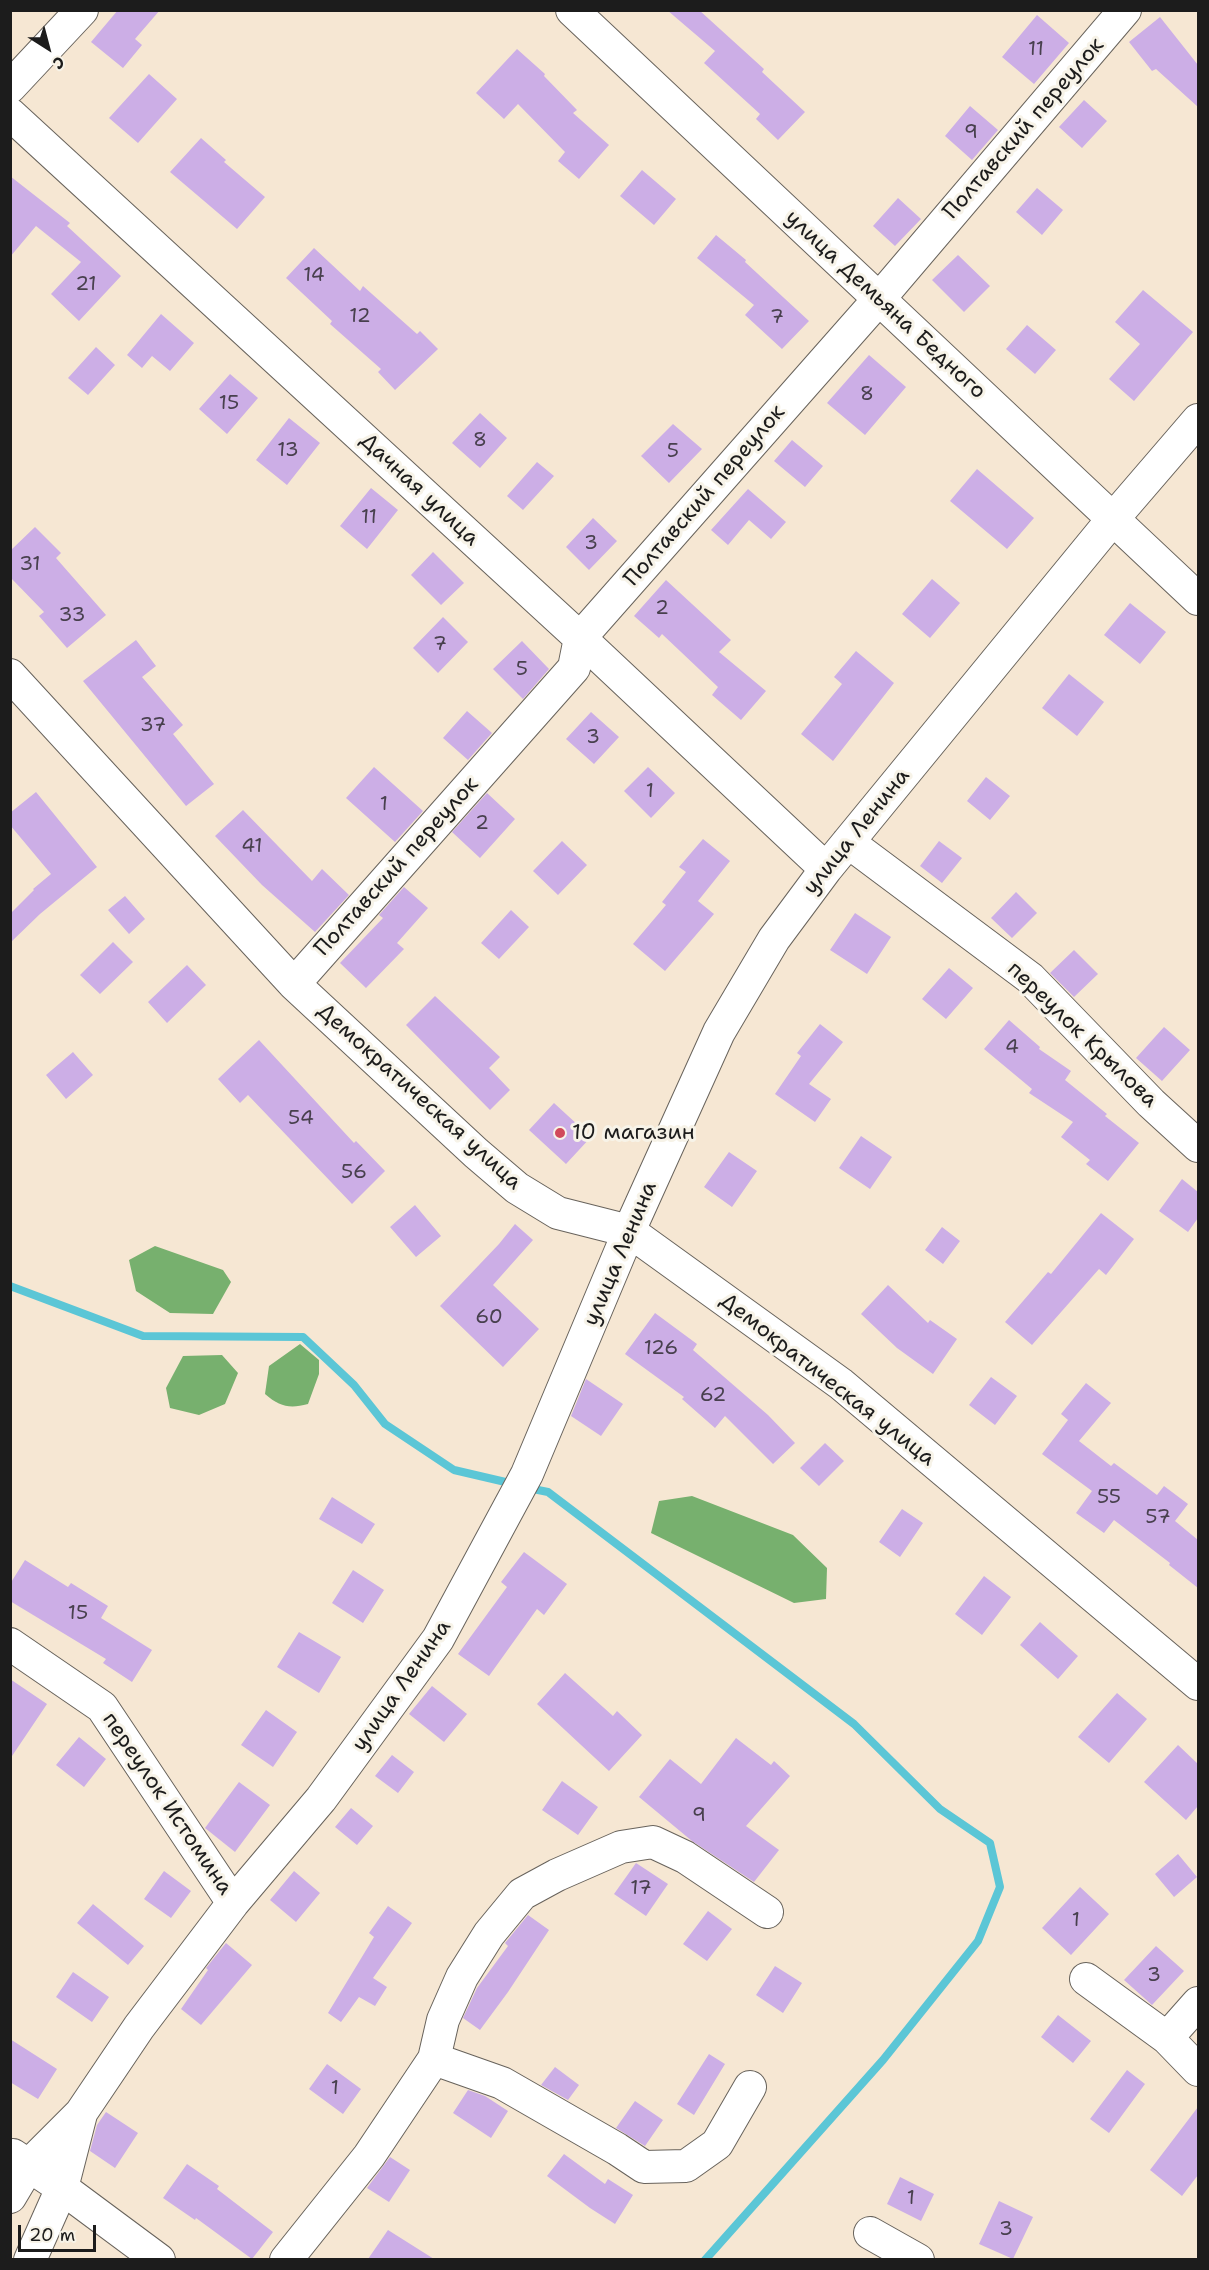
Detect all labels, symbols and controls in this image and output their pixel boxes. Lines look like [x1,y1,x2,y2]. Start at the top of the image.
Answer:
north arrow [18,18,78,78]
street label: Полтавский переулок [938,33,1110,225]
house number: 11 [1028,38,1044,62]
text: С [49,52,69,74]
house number: 9 [964,121,978,145]
street label: улица Демьяна Бедного [779,205,991,405]
house number: 14 [303,264,325,288]
house number: 21 [75,273,97,297]
house number: 12 [349,305,371,329]
house number: 7 [770,306,784,330]
house number: 8 [860,383,874,407]
house number: 15 [219,392,239,416]
street label: Полтавский переулок [619,400,791,592]
street label: Дачная улица [354,428,484,552]
house number: 8 [473,429,487,453]
house number: 13 [277,439,299,463]
house number: 5 [667,440,679,464]
house number: 11 [361,506,377,530]
house number: 3 [584,532,598,556]
house number: 31 [19,553,41,577]
house number: 2 [655,597,669,621]
house number: 33 [59,604,85,628]
house number: 7 [433,633,447,657]
house number: 5 [516,658,528,682]
house number: 37 [140,714,166,738]
house number: 3 [586,726,600,750]
street label: улица Ленина [798,764,916,900]
street label: Полтавский переулок [310,772,484,962]
house number: 1 [646,780,654,804]
house number: 1 [380,793,388,817]
house number: 2 [475,812,489,836]
house number: 41 [241,835,263,859]
street label: переулок Крылова [1001,956,1163,1114]
street label: Демократическая улица [311,998,527,1196]
house number: 4 [1005,1036,1019,1060]
house number: 54 [288,1107,314,1131]
place label: 10 магазин [572,1120,695,1146]
marker: 10 магазин [553,1126,567,1140]
house number: 56 [341,1161,367,1185]
street label: улица Ленина [579,1178,663,1330]
street label: Демократическая улица [714,1288,940,1472]
house number: 60 [475,1306,503,1330]
house number: 126 [644,1337,678,1361]
house number: 62 [700,1384,726,1408]
house number: 55 [1097,1486,1121,1510]
house number: 57 [1145,1506,1171,1530]
house number: 15 [68,1602,88,1626]
street label: улица Ленина [347,1615,457,1757]
street label: переулок Истомина [96,1708,238,1900]
house number: 9 [692,1804,706,1828]
house number: 17 [630,1877,652,1901]
house number: 1 [1072,1909,1080,1933]
house number: 3 [1147,1964,1161,1988]
house number: 1 [331,2077,339,2101]
house number: 1 [907,2187,915,2211]
scale bar [21,2213,99,2251]
house number: 3 [999,2218,1013,2242]
text: 20 m [29,2223,75,2247]

